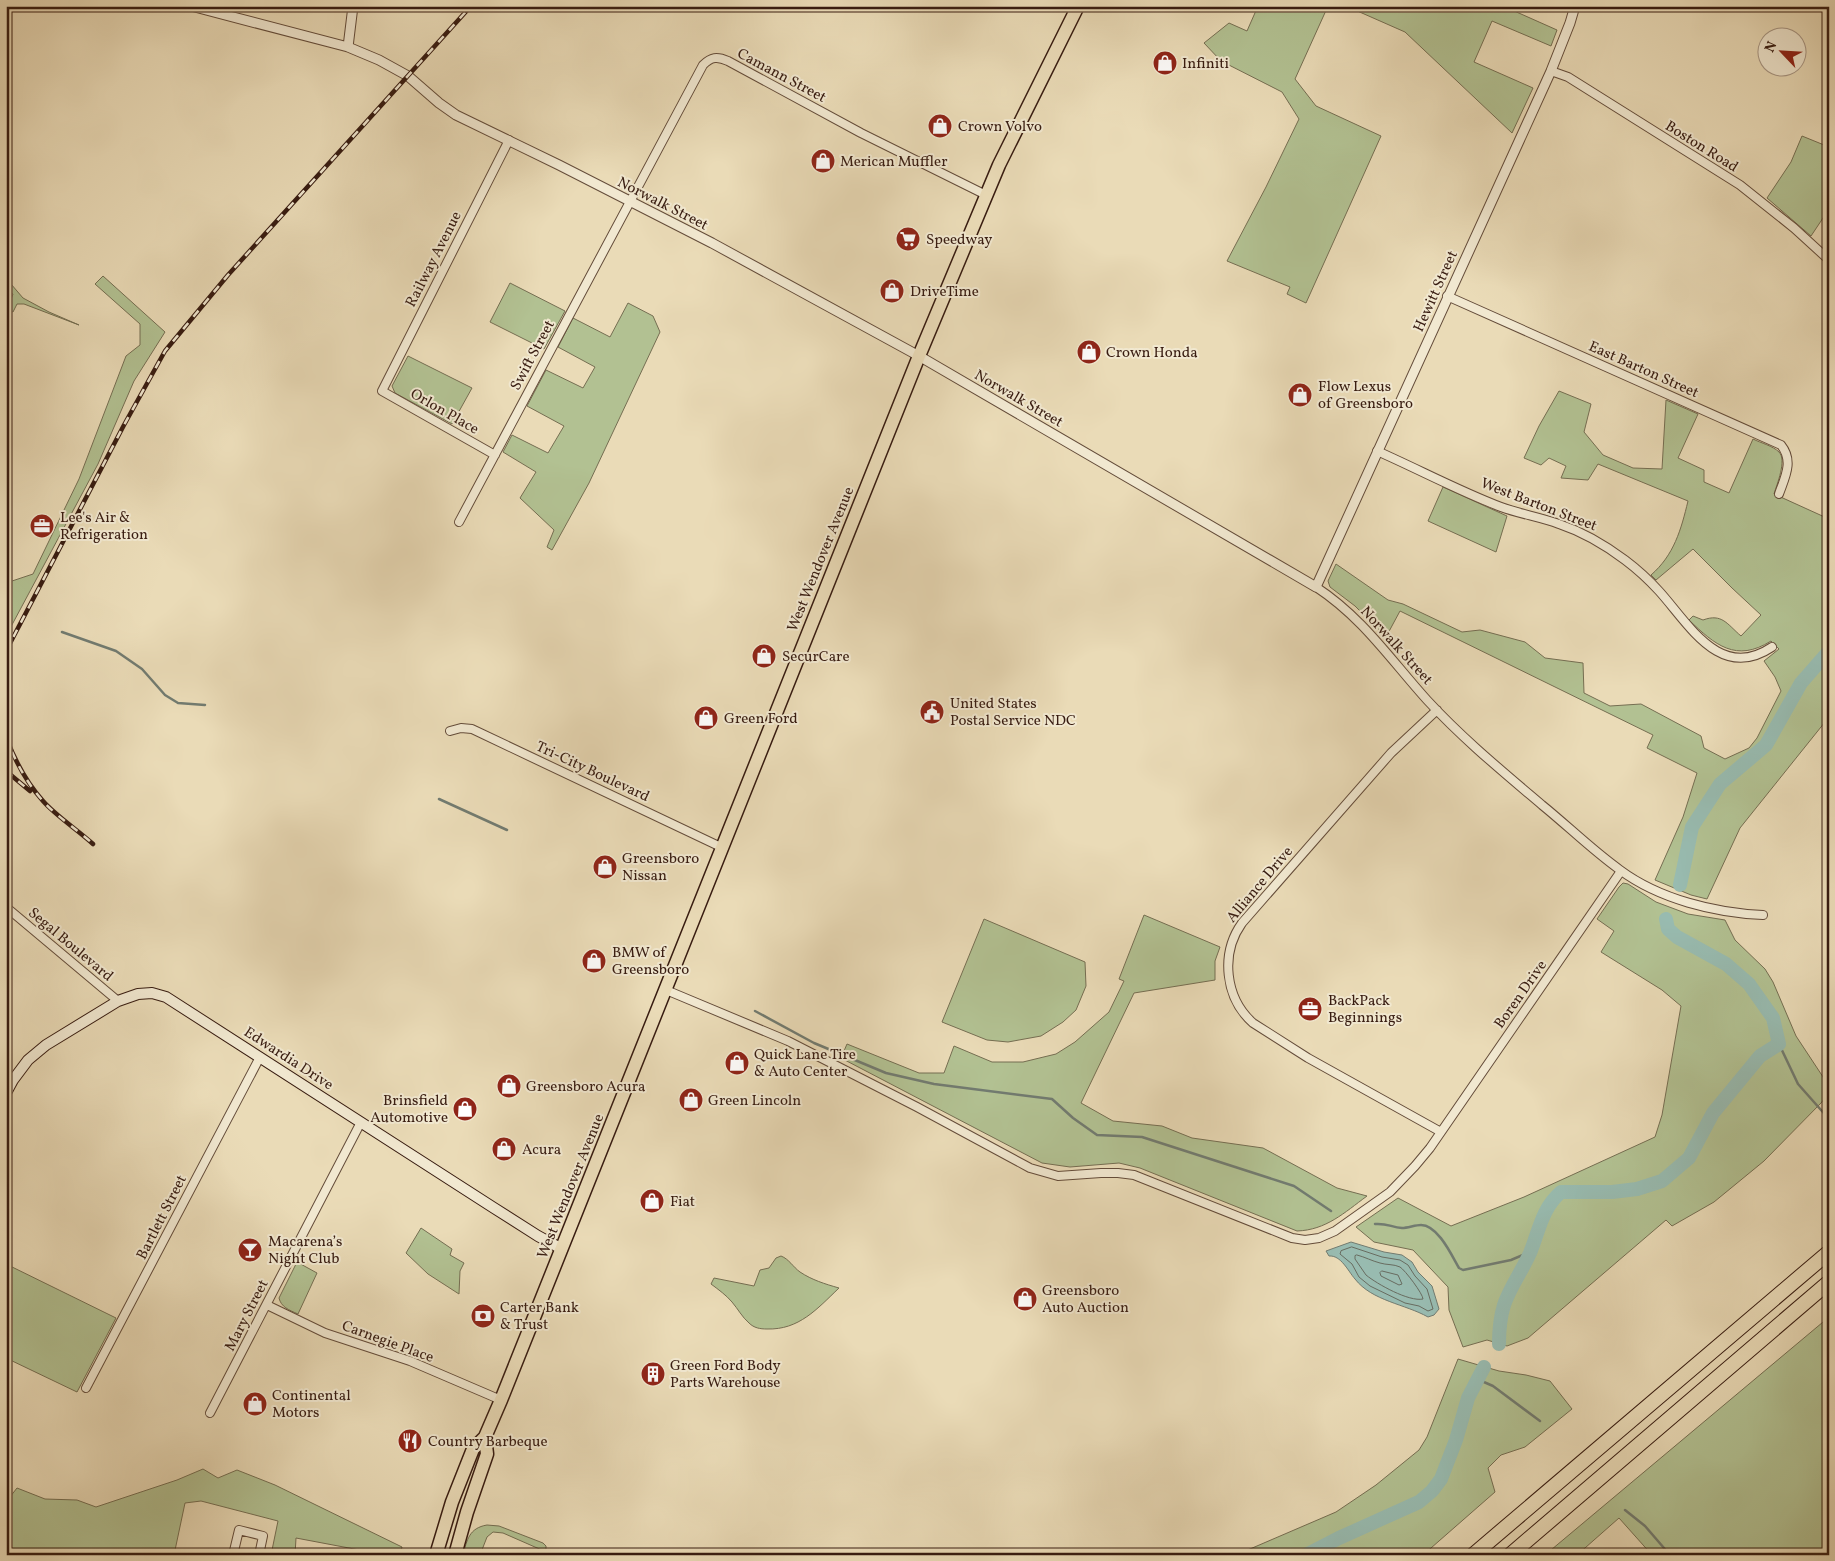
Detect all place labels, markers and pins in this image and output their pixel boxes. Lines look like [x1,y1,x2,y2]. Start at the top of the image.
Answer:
shop icon: Infiniti [1152,50,1178,76]
place label: Infiniti [1182,54,1229,75]
shop icon: Crown Volvo [927,113,953,139]
place label: Crown Volvo [958,117,1042,138]
shop icon: Merican Muffler [810,148,836,174]
place label: Merican Muffler [840,152,947,173]
supermarket icon: Speedway [895,226,921,252]
place label: Speedway [926,230,992,251]
shop icon: DriveTime [879,278,905,304]
place label: DriveTime [910,282,979,303]
shop icon: Crown Honda [1076,339,1102,365]
place label: Crown Honda [1106,343,1198,364]
place label: Flow Lexus of Greensboro [1318,377,1413,415]
shop icon: Flow Lexus of Greensboro [1287,382,1313,408]
place label: Lee's Air & Refrigeration [60,508,148,546]
office icon: Lee's Air & Refrigeration [29,513,55,539]
shop icon: SecurCare [751,643,777,669]
place label: SecurCare [782,647,850,668]
place label: United States Postal Service NDC [950,694,1076,732]
public building icon: United States Postal Service NDC [919,699,945,725]
shop icon: Green Ford [693,705,719,731]
place label: Green Ford [724,709,798,730]
place label: Greensboro Nissan [622,849,699,887]
shop icon: Greensboro Nissan [592,854,618,880]
place label: BMW of Greensboro [612,943,689,981]
shop icon: BMW of Greensboro [581,948,607,974]
place label: BackPack Beginnings [1328,991,1402,1029]
office icon: BackPack Beginnings [1297,996,1323,1022]
place label: Quick Lane Tire & Auto Center [754,1045,856,1083]
shop icon: Quick Lane Tire & Auto Center [724,1050,750,1076]
shop icon: Greensboro Acura [496,1073,522,1099]
place label: Greensboro Acura [526,1077,645,1098]
shop icon: Green Lincoln [678,1087,704,1113]
place label: Brinsfield Automotive [370,1091,448,1129]
place label: Green Lincoln [708,1091,801,1112]
shop icon: Brinsfield Automotive [452,1096,478,1122]
shop icon: Acura [491,1136,517,1162]
place label: Acura [522,1140,561,1161]
shop icon: Fiat [639,1188,665,1214]
place label: Fiat [670,1192,695,1213]
place label: Macarena’s Night Club [268,1232,342,1270]
bar icon: Macarena’s Night Club [237,1237,263,1263]
place label: Greensboro Auto Auction [1042,1281,1129,1319]
shop icon: Greensboro Auto Auction [1012,1286,1038,1312]
place label: Carter Bank & Trust [500,1298,579,1336]
bank icon: Carter Bank & Trust [470,1303,496,1329]
place label: Green Ford Body Parts Warehouse [670,1356,781,1394]
building icon: Green Ford Body Parts Warehouse [640,1361,666,1387]
place label: Continental Motors [272,1386,351,1424]
shop icon: Continental Motors [242,1391,268,1417]
restaurant icon: Country Barbeque [397,1428,423,1454]
place label: Country Barbeque [428,1432,548,1453]

